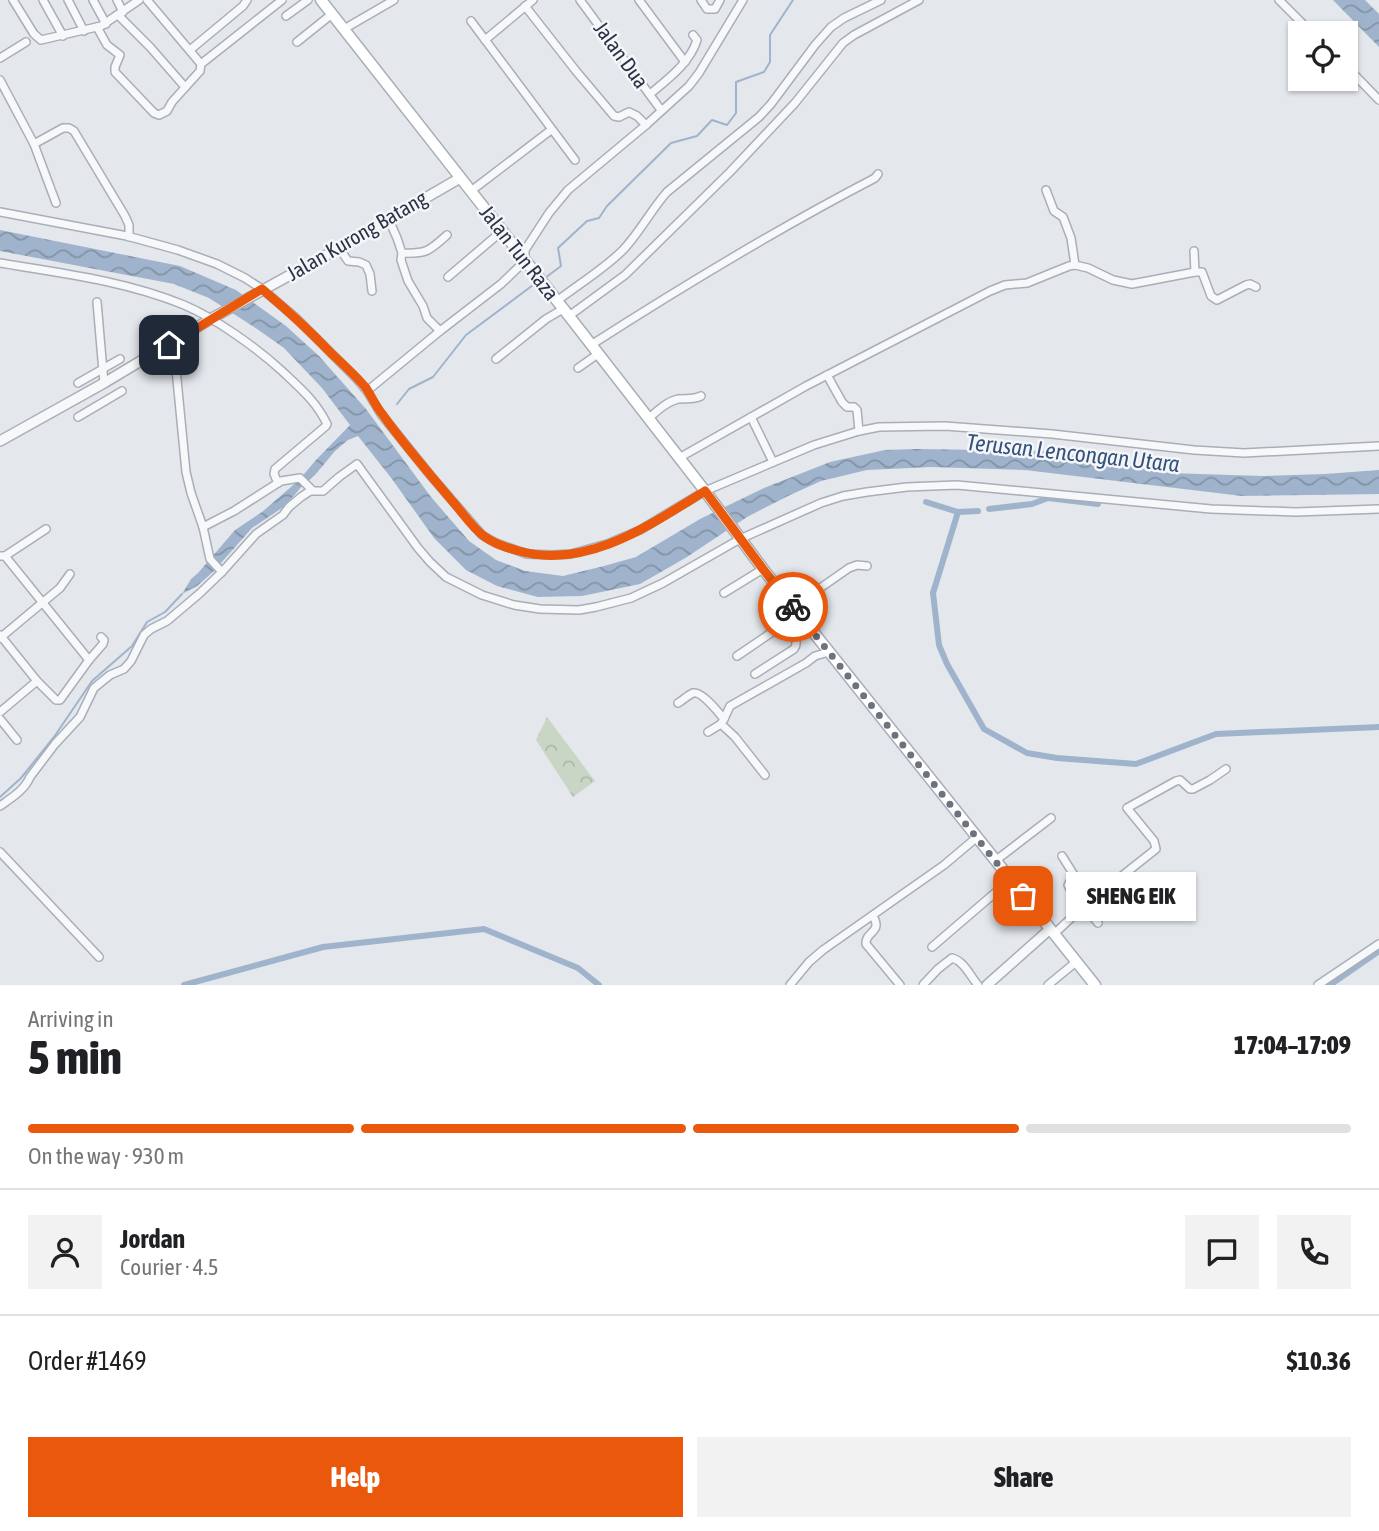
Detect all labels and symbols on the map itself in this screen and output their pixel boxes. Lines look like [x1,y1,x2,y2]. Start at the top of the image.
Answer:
street label: Jalan Dua [590,16,654,92]
street label: Jalan Kurong Batang [282,185,431,285]
street label: Jalan Tun Raza [475,200,564,305]
pin [139,315,199,375]
water label: Terusan Lencongan Utara [965,429,1181,477]
courier [758,572,828,642]
pin [993,866,1053,926]
callout: SHENG EIK [1065,872,1194,920]

